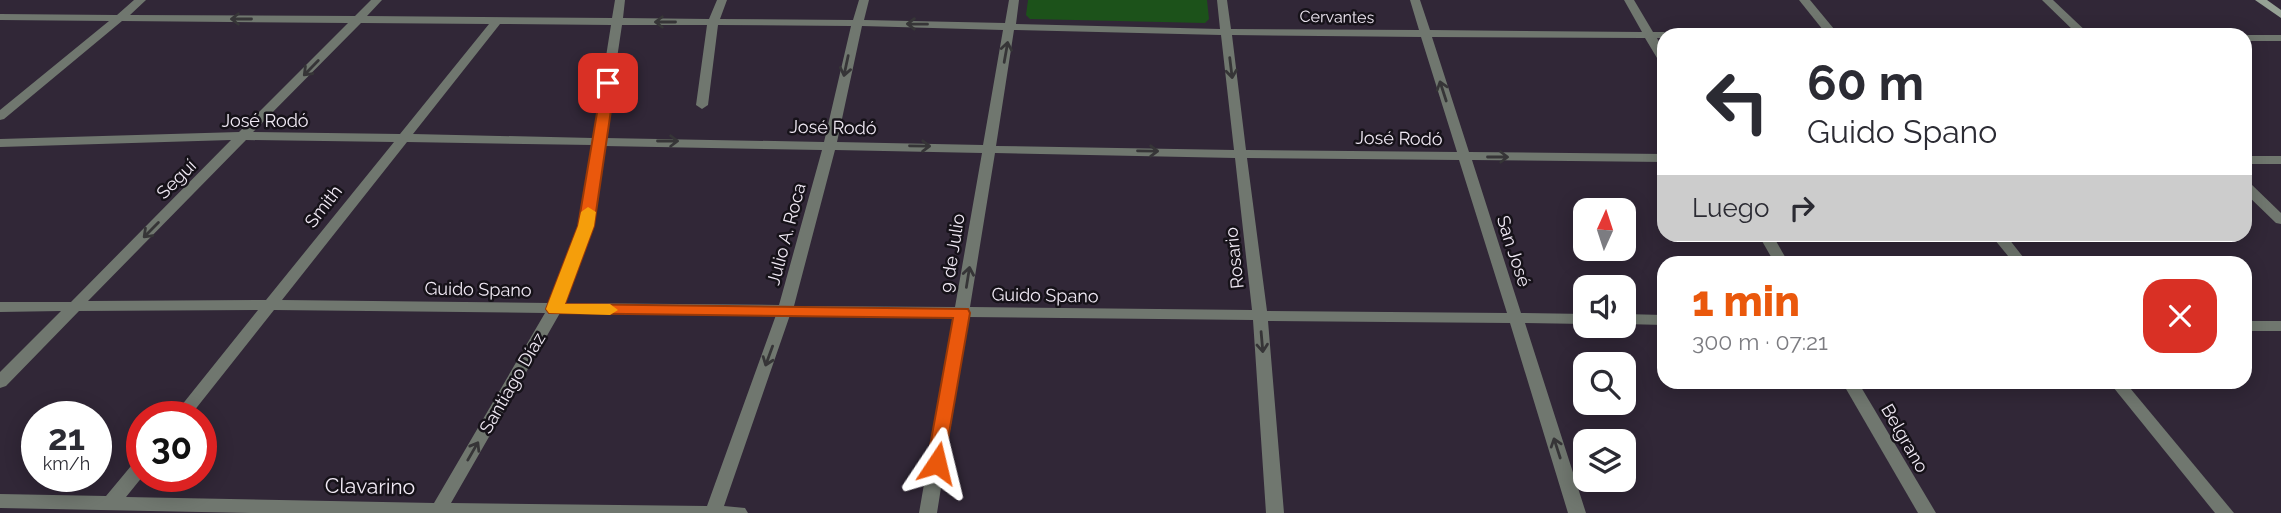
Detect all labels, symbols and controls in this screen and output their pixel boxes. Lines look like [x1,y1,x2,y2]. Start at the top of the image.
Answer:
street label: Cervantes [1300,7,1375,27]
one-way arrow [230,12,253,26]
one-way arrow [654,15,677,29]
one-way arrow [906,17,929,31]
one-way arrow [1000,41,1013,64]
pin [578,53,638,113]
one-way arrow [839,54,853,77]
text: 60 m [1807,54,1924,111]
one-way arrow [1225,56,1238,78]
icon: left [1692,56,1783,147]
one-way arrow [302,59,319,76]
icon: arrive [589,64,627,102]
one-way arrow [1436,80,1449,102]
street label: José Rodó [221,110,309,131]
text: Guido Spano [1807,113,1997,150]
street label: José Rodó [789,116,877,138]
street label: José Rodó [1355,127,1443,149]
one-way arrow [657,134,680,148]
one-way arrow [909,139,932,153]
one-way arrow [1136,145,1159,158]
one-way arrow [1486,150,1509,164]
street label: Seguí [152,155,200,203]
street label: Smith [300,181,346,231]
street label: Julio A. Roca [762,181,810,287]
icon: right [1783,189,1821,227]
text: Luego [1692,193,1769,223]
north arrow [1573,198,1636,261]
map controls [1573,198,1636,492]
street label: 9 de Julio [935,212,969,294]
street label: San José [1493,213,1536,290]
one-way arrow [143,221,160,238]
street label: Rosario [1220,226,1248,290]
one-way arrow [962,266,975,288]
button: sound [1573,275,1636,338]
text: 1 min [1692,277,1800,326]
street label: Guido Spano [424,278,532,300]
button: close [2143,279,2217,353]
street label: Guido Spano [991,284,1099,306]
text: 300 m · 07:21 [1692,328,1828,355]
street label: Santiago Díaz [475,329,549,437]
one-way arrow [1256,331,1269,353]
one-way arrow [761,345,774,367]
button: search [1573,352,1636,415]
street label: Belgrano [1877,400,1933,476]
speed limit sign: 30 [126,401,217,492]
text: 21 [48,417,85,458]
position arrow [900,426,974,500]
button: layers [1573,429,1636,492]
one-way arrow [1549,437,1562,459]
one-way arrow [466,442,480,462]
text: km/h [43,453,90,474]
street label: Clavarino [325,473,415,499]

